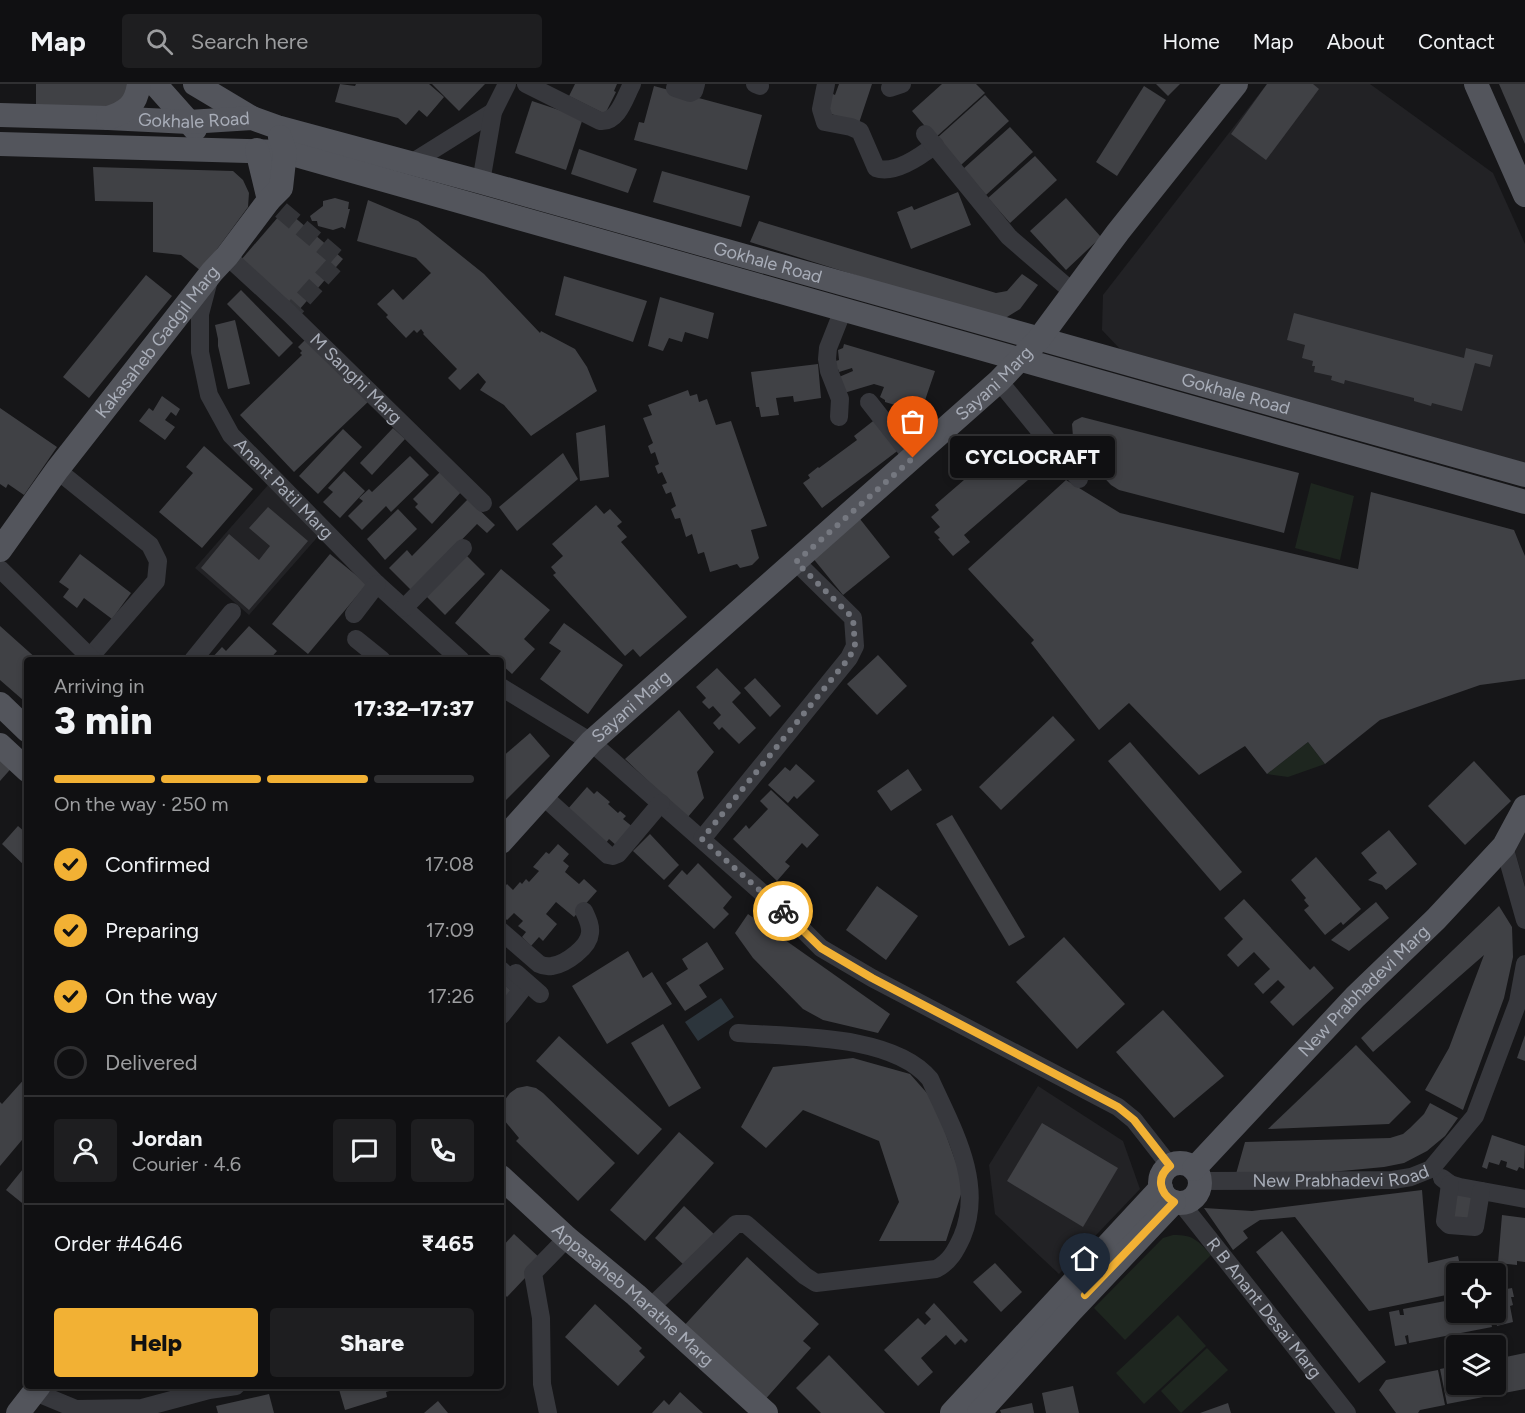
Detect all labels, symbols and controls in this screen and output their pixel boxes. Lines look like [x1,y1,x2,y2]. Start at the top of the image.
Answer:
search box [122,14,542,68]
text: Map [30,24,86,58]
icon: search [143,25,176,58]
text: Search here [191,28,308,55]
text: Home [1163,29,1220,54]
text: Map [1253,29,1294,54]
text: About [1327,29,1385,54]
text: Contact [1418,29,1495,54]
street label: Gokhale Road [137,107,250,133]
street label: Gokhale Road [711,237,825,288]
street label: Kakasaheb Gadgil Marg [91,261,224,423]
street label: M Sanghi Marg [305,329,407,429]
street label: Sayani Marg [951,342,1037,425]
street label: Gokhale Road [1179,368,1293,420]
pin [887,396,938,458]
icon: bag [896,405,929,438]
street label: Anant Patil Marg [229,434,338,544]
callout: CYCLOCRAFT [949,437,1114,479]
text: CYCLOCRAFT [965,445,1100,469]
street label: Sayani Marg [587,666,675,747]
text: Arriving in [54,674,144,698]
text: 17:32–17:37 [354,695,474,722]
text: 3 min [54,697,152,744]
text: On the way · 250 m [54,792,229,816]
icon: check [54,848,87,881]
text: Confirmed [105,851,210,878]
text: 17:08 [425,852,474,876]
courier [753,881,813,941]
icon: bike [767,895,800,928]
icon: check [54,914,87,947]
text: Preparing [105,917,199,944]
text: 17:09 [426,918,474,942]
street label: New Prabhadevi Marg [1294,921,1434,1061]
icon: check [54,980,87,1013]
text: On the way [105,983,217,1010]
text: 17:26 [427,984,474,1008]
text: Delivered [105,1049,198,1076]
button: person [54,1119,117,1182]
button: chat [333,1119,396,1182]
button: phone [411,1119,474,1182]
text: Jordan [132,1125,203,1152]
text: Courier · 4.6 [132,1152,241,1176]
street label: New Prabhadevi Road [1252,1160,1432,1192]
street label: Appasaheb Marathe Marg [547,1219,718,1371]
text: Order #4646 [54,1230,182,1257]
text: ₹465 [421,1230,474,1257]
pin [1059,1233,1110,1295]
street label: R B Anant Desai Marg [1202,1233,1327,1383]
icon: home [1068,1242,1101,1275]
map controls [1446,1263,1506,1395]
button: locate [1446,1263,1506,1323]
button: Help [54,1308,258,1377]
button: Share [270,1308,474,1377]
button: layers [1446,1335,1506,1395]

